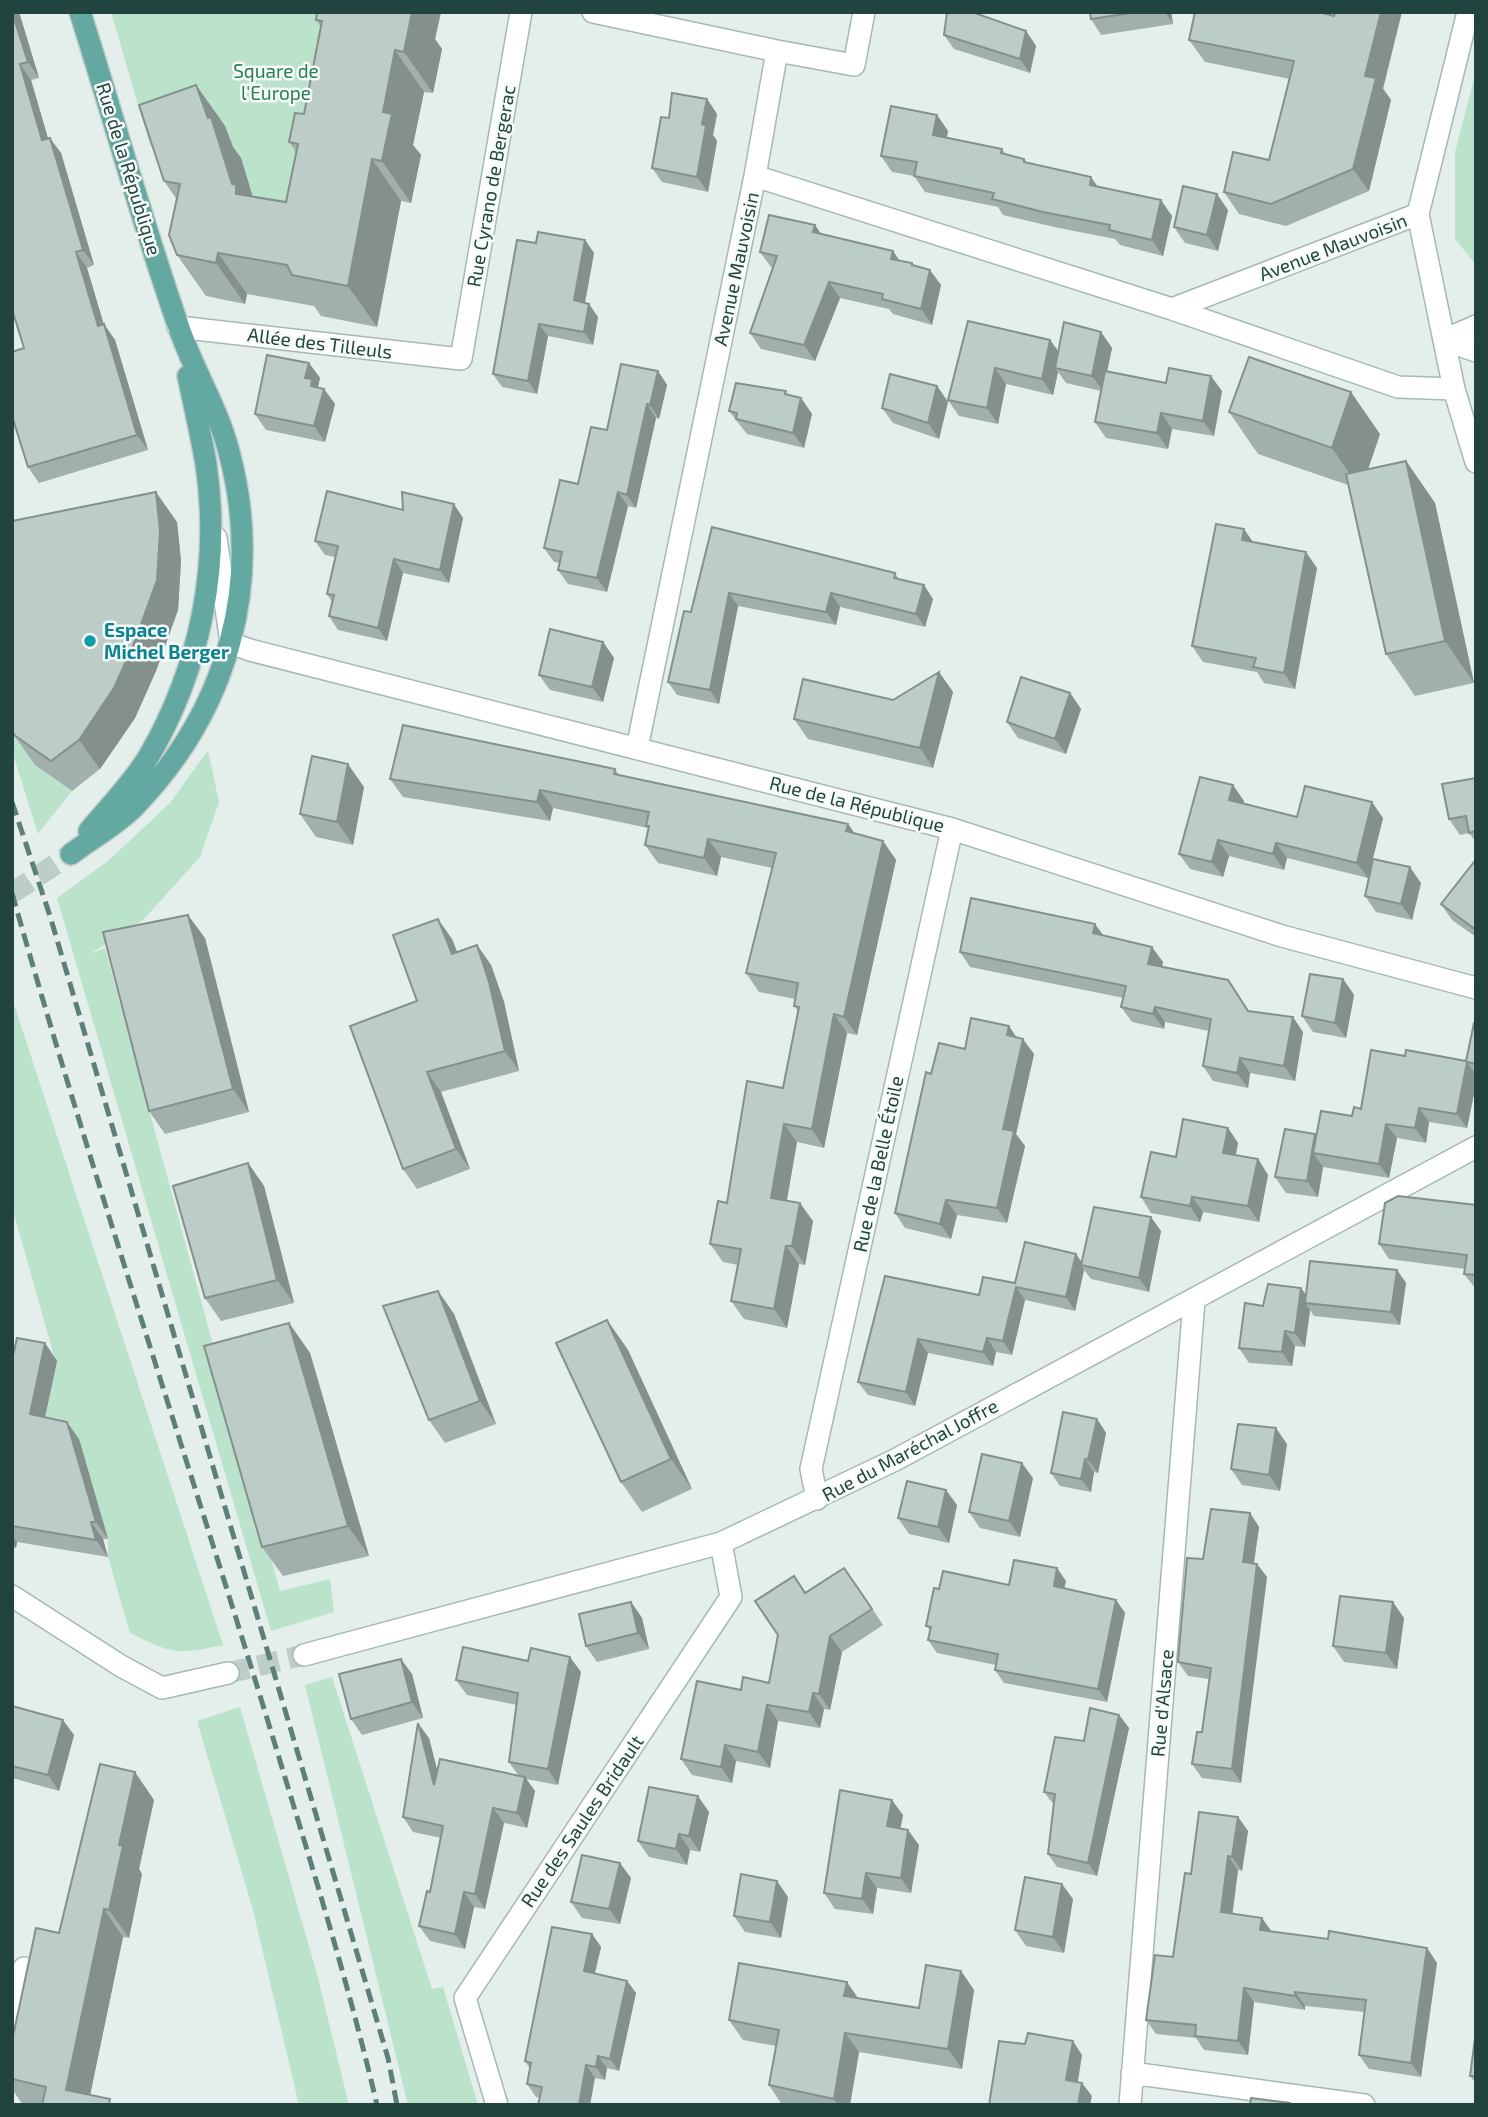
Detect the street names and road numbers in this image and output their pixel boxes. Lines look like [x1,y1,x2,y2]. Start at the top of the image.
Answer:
street label: Rue de la République [92,80,167,258]
street label: Rue Cyrano de Bergerac [461,83,520,289]
street label: Avenue Mauvoisin [708,190,763,348]
street label: Avenue Mauvoisin [1256,208,1410,285]
street label: Allée des Tilleuls [246,322,394,363]
street label: Rue de la République [767,771,947,836]
street label: Rue de la Belle Étoile [848,1074,907,1254]
street label: Rue du Maréchal Joffre [818,1393,1002,1506]
street label: Rue d'Alsace [1145,1648,1178,1758]
street label: Rue des Saules Bridault [515,1730,648,1911]

